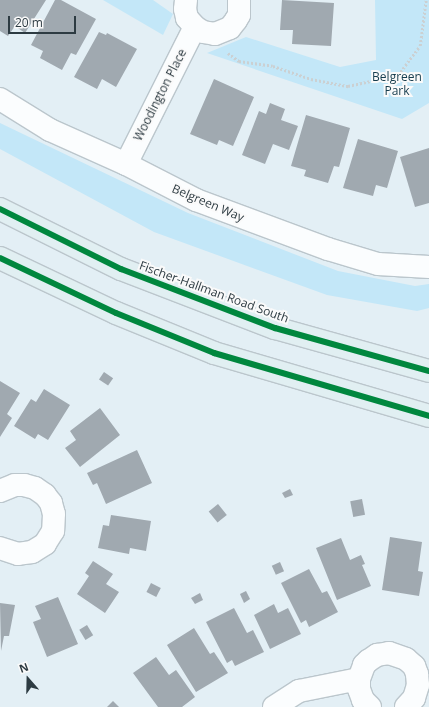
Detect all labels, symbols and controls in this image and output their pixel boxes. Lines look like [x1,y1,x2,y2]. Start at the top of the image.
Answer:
scale bar [10,8,78,34]
text: 20 m [15,14,43,31]
street label: Woodington Place [131,47,189,143]
park label: Belgreen Park [372,70,422,98]
street label: Belgreen Way [170,181,246,225]
street label: Fischer-Hallman Road South [137,258,291,326]
north arrow [8,659,48,699]
text: N [17,659,30,676]

